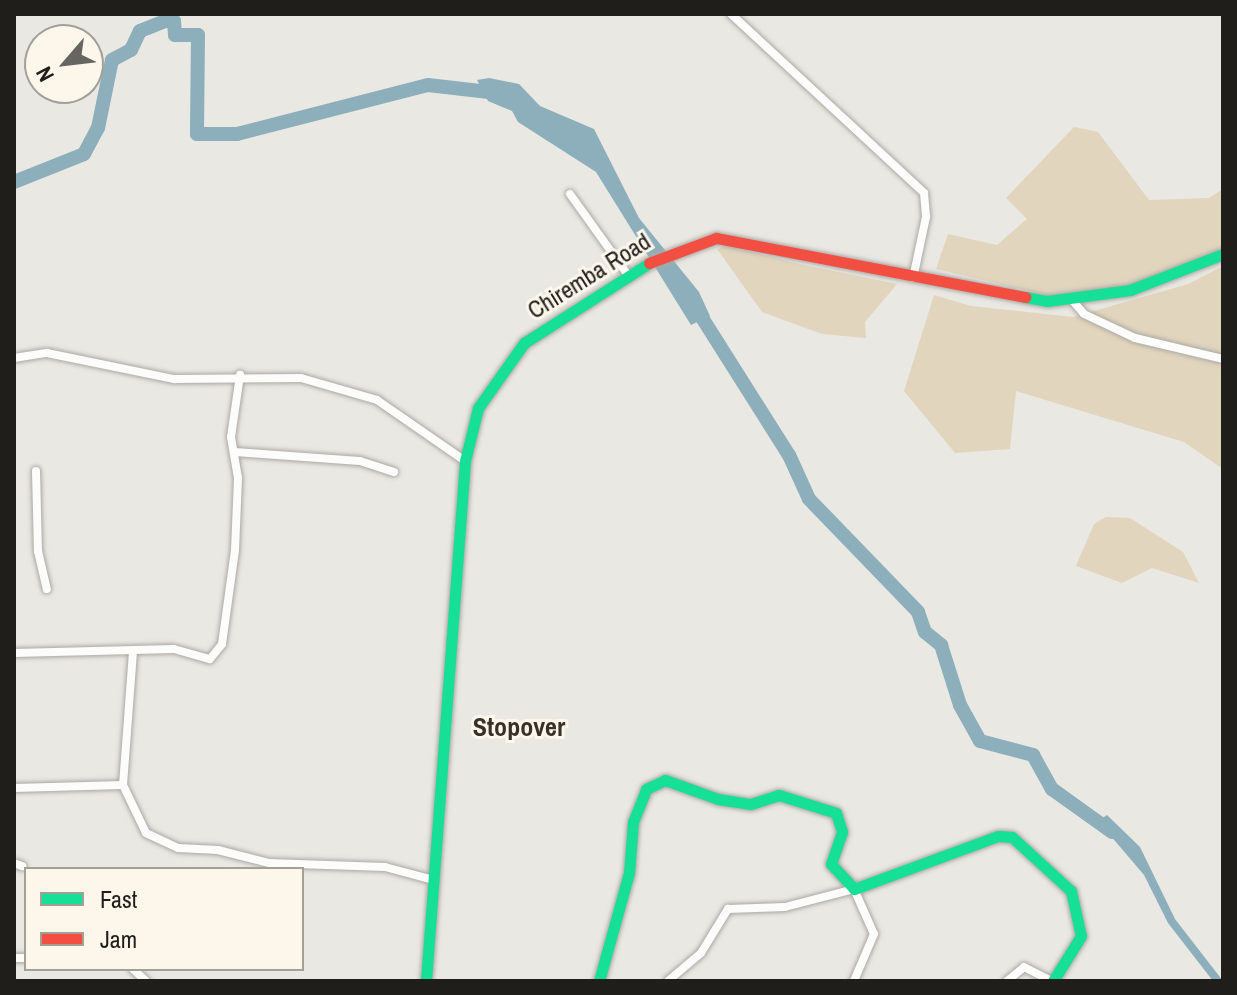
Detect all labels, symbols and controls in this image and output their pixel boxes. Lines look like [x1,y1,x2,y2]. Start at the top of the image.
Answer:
north arrow [24,24,104,104]
text: N [28,62,61,87]
street label: Chiremba Road [522,227,656,325]
district label: Stopover [473,711,565,743]
legend [24,867,304,971]
text: Fast [100,883,137,915]
text: Jam [100,923,137,955]

